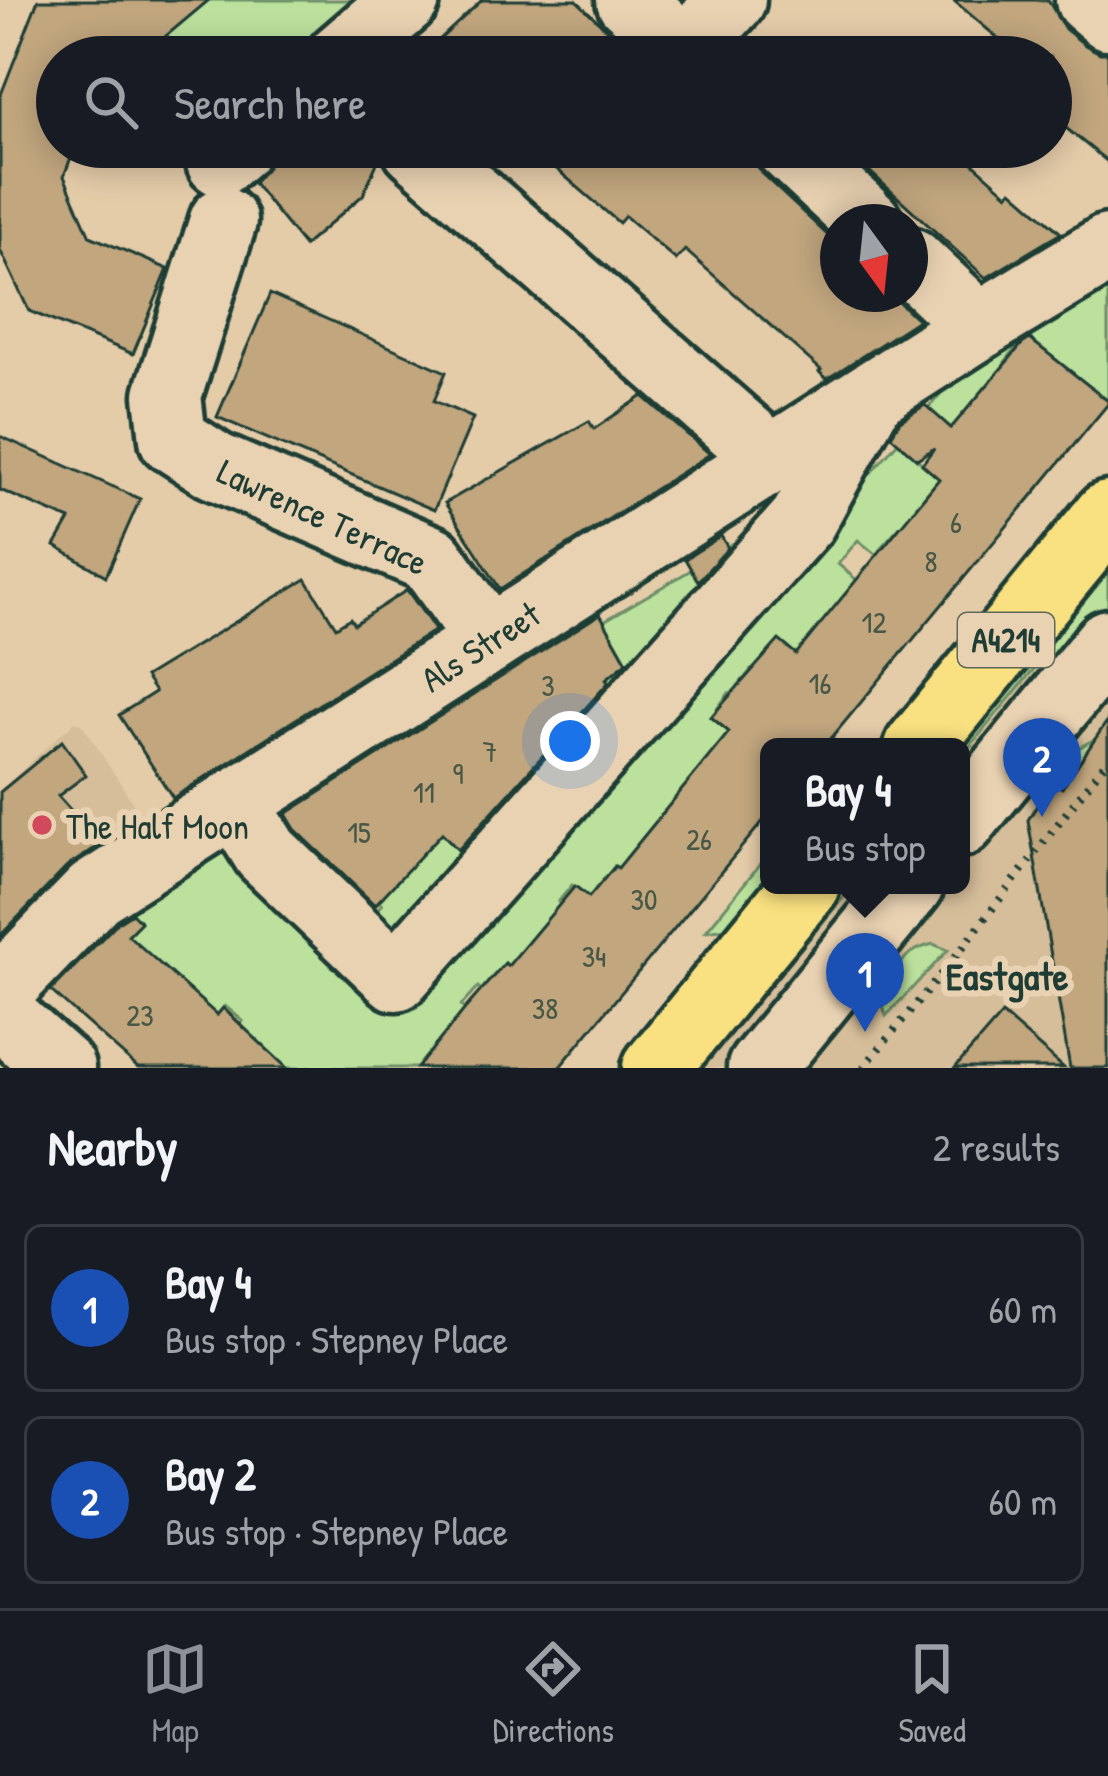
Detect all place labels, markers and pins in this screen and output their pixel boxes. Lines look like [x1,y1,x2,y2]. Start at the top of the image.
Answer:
pin: 2 [1003,718,1081,817]
place label: The Half Moon [66,801,249,850]
marker: The Half Moon [29,812,55,838]
pin: 1 [826,933,904,1032]

